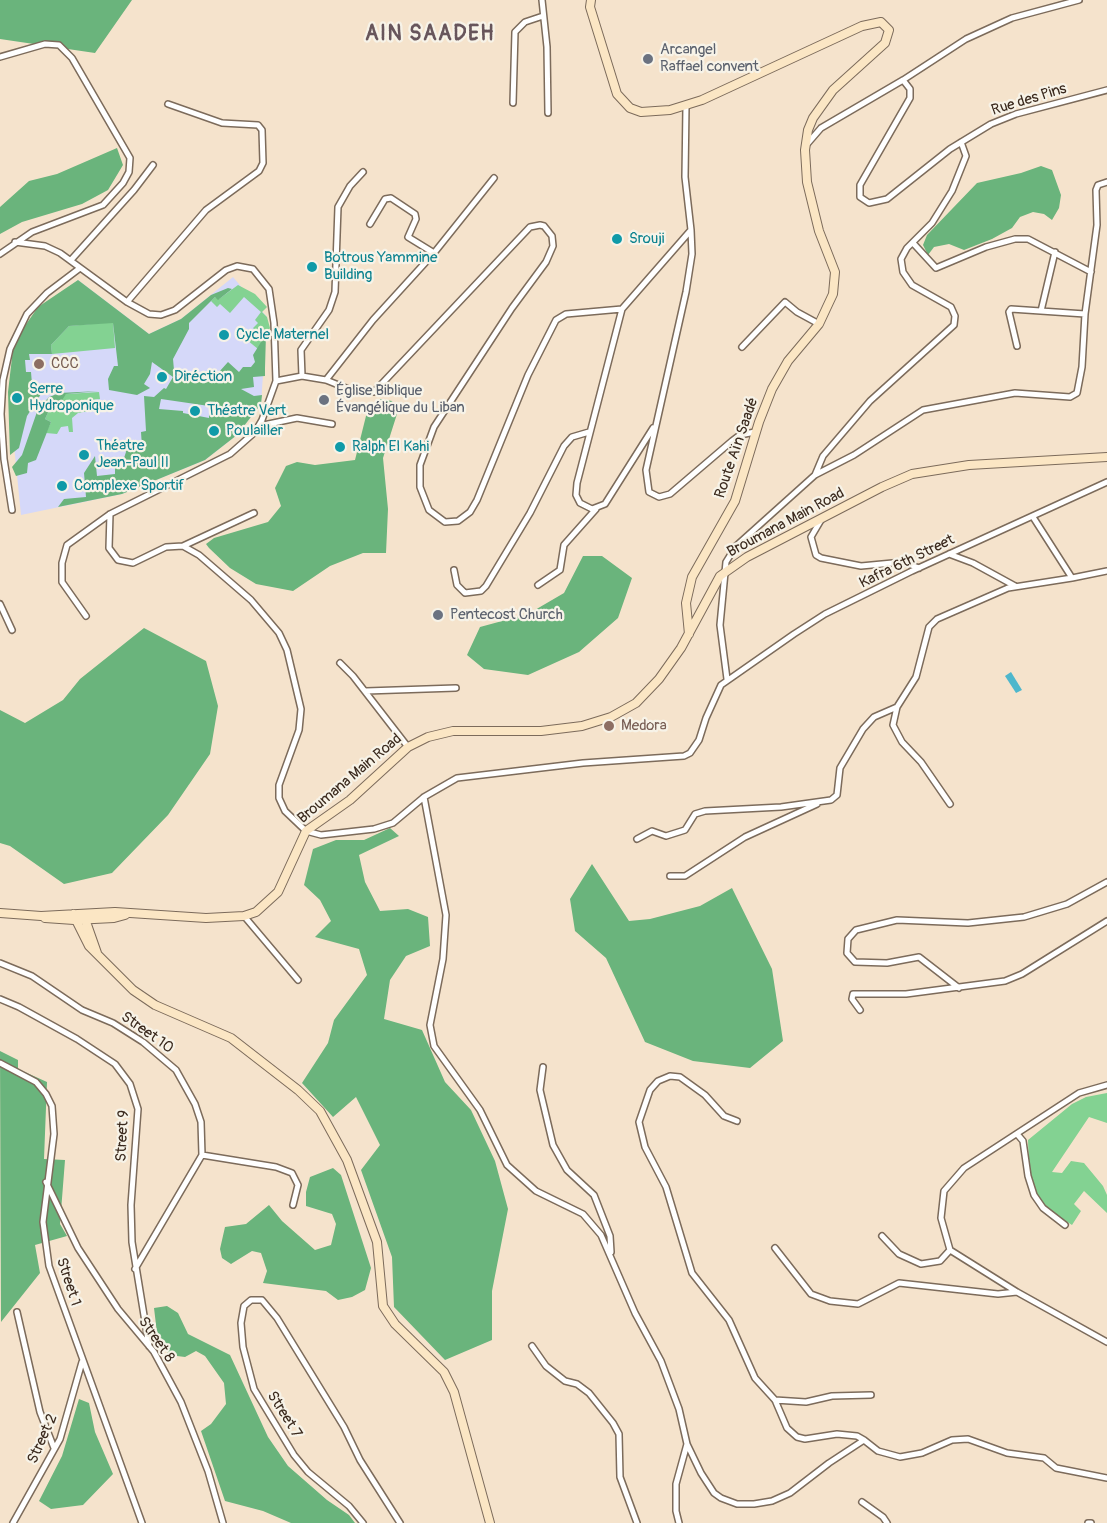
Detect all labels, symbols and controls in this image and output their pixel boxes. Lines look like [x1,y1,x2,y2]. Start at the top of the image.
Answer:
district label: AIN SAADEH [365,22,495,48]
place label: Arcangel Raffael convent [660,41,759,76]
marker: Arcangel Raffael convent [641,52,655,66]
street label: Rue des Pins [989,80,1069,120]
place label: Srouji [629,230,665,248]
marker: Srouji [610,232,624,246]
place label: Botrous Yammine Building [324,249,437,284]
marker: Botrous Yammine Building [305,260,319,274]
place label: Cycle Maternel [236,326,329,344]
marker: Cycle Maternel [217,328,231,342]
place label: CCC [51,355,79,373]
marker: CCC [32,357,46,371]
place label: Diréction [174,368,232,386]
marker: Diréction [155,370,169,384]
place label: Serre Hydroponique [29,380,114,415]
place label: Église Biblique Évangélique du Liban [336,382,465,417]
marker: Serre Hydroponique [10,391,24,405]
marker: Église Biblique Évangélique du Liban [317,393,331,407]
street label: Route Aïn Saadé [711,395,763,501]
place label: Théatre Vert [207,402,286,420]
marker: Théatre Vert [188,404,202,418]
place label: Poulailler [226,422,283,440]
marker: Poulailler [207,424,221,438]
place label: Théatre Jean-Paul II [96,437,169,472]
place label: Ralph El Kahi [352,438,429,456]
marker: Ralph El Kahi [333,440,347,454]
marker: Théatre Jean-Paul II [77,448,91,462]
place label: Complexe Sportif [74,477,184,495]
marker: Complexe Sportif [55,479,69,493]
street label: Broumana Main Road [724,484,848,562]
street label: Kafra 6th Street [857,531,957,593]
place label: Pentecost Church [450,606,563,624]
marker: Pentecost Church [431,608,445,622]
place label: Medora [621,717,667,735]
marker: Medora [602,719,616,733]
street label: Broumana Main Road [294,730,406,828]
street label: Street 10 [117,1008,177,1058]
street label: Street 9 [113,1110,133,1162]
street label: Street 1 [52,1256,84,1308]
street label: Street 8 [134,1314,178,1366]
street label: Street 7 [263,1388,305,1442]
street label: Street 2 [24,1411,62,1467]

